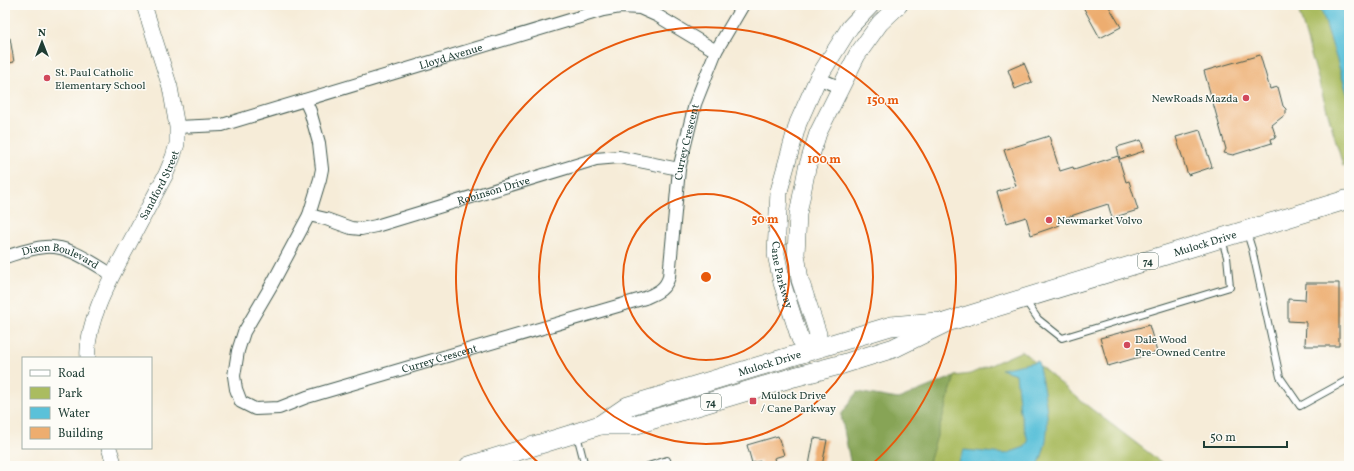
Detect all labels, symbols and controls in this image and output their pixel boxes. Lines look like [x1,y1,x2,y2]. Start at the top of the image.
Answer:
north arrow [22,22,62,62]
text: N [38,26,46,41]
street label: Lloyd Avenue [418,41,485,74]
place label: St. Paul Catholic Elementary School [55,66,146,94]
marker: St. Paul Catholic Elementary School [42,73,52,83]
place label: NewRoads Mazda [1152,92,1239,107]
text: 150 m [867,93,899,109]
marker: NewRoads Mazda [1241,93,1251,103]
street label: Currey Crescent [672,103,704,181]
street label: Sandford Street [137,149,184,223]
text: 100 m [807,152,841,168]
street label: Robinson Drive [456,174,532,210]
text: 50 m [751,212,779,228]
place label: Newmarket Volvo [1057,214,1143,229]
marker: Newmarket Volvo [1044,215,1054,225]
street label: Mulock Drive [1172,228,1239,261]
street label: Dixon Boulevard [20,241,101,274]
street label: Cane Parkway [767,241,796,311]
road number: 74 [1138,253,1158,269]
centre of rings [699,270,713,284]
place label: Dale Wood Pre-Owned Centre [1135,333,1225,361]
marker: Dale Wood Pre-Owned Centre [1122,340,1132,350]
street label: Currey Crescent [400,342,479,378]
street label: Mulock Drive [737,348,803,381]
legend [22,357,152,449]
text: Road [58,366,85,382]
text: Park [58,386,83,402]
place label: Mulock Drive / Cane Parkway [761,389,836,417]
road number: 74 [701,394,721,410]
marker: Mulock Drive / Cane Parkway [748,396,758,406]
text: Water [58,406,90,422]
scale bar [1204,423,1287,449]
text: Building [58,426,103,442]
text: 50 m [1210,430,1236,446]

